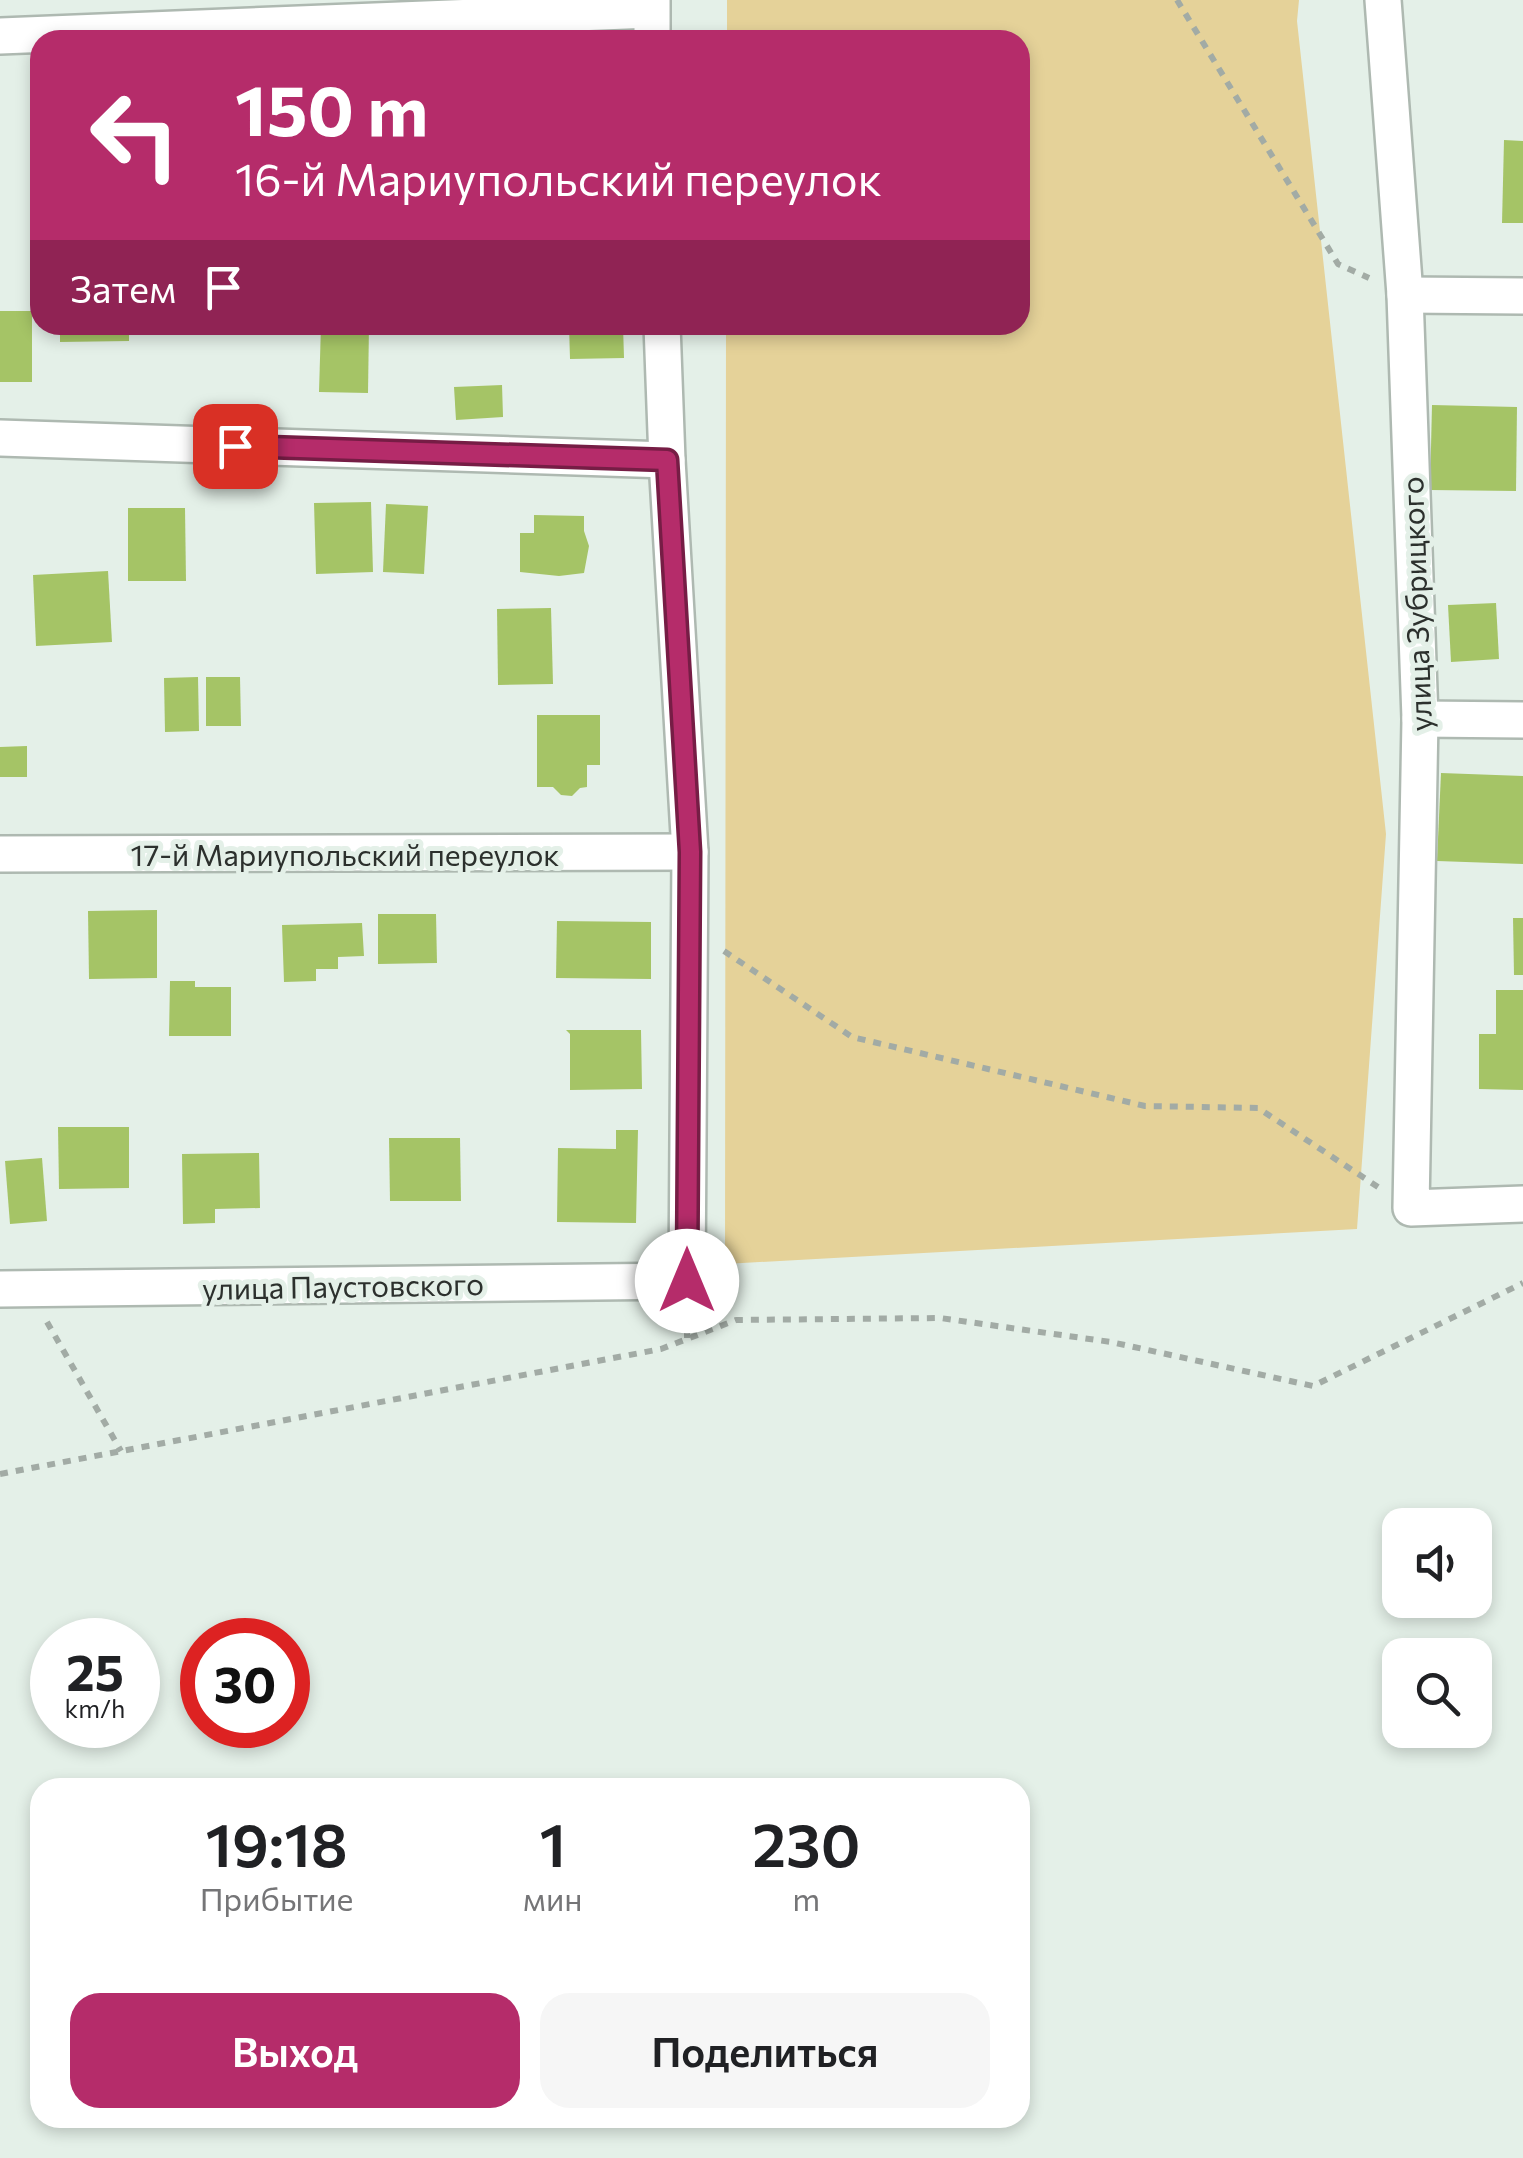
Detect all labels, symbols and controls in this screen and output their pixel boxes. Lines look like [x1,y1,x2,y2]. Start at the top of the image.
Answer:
text: 150 m [235,65,428,150]
icon: left [70,70,200,200]
text: 16-й Мариупольский переулок [235,150,882,205]
icon: arrive [196,260,251,315]
text: Затем [70,264,176,311]
pin [193,404,278,489]
icon: arrive [208,419,263,474]
street label: улица Зубрицкого [1392,476,1438,732]
street label: 17-й Мариупольский переулок [131,835,559,872]
position arrow [635,1229,739,1333]
street label: улица Паустовского [202,1264,484,1306]
map controls [1382,1508,1492,1748]
button: sound [1382,1508,1492,1618]
speed limit sign: 30 [180,1618,310,1748]
button: search [1382,1638,1492,1748]
text: 25 [66,1640,124,1701]
text: km/h [65,1693,125,1723]
text: 19:18 [205,1806,348,1879]
text: 1 [539,1806,566,1879]
text: 230 [752,1806,860,1879]
text: Прибытие [200,1878,353,1918]
text: мин [523,1878,582,1918]
text: m [792,1878,820,1918]
button: Выход [70,1993,520,2108]
button: Поделиться [540,1993,990,2108]

